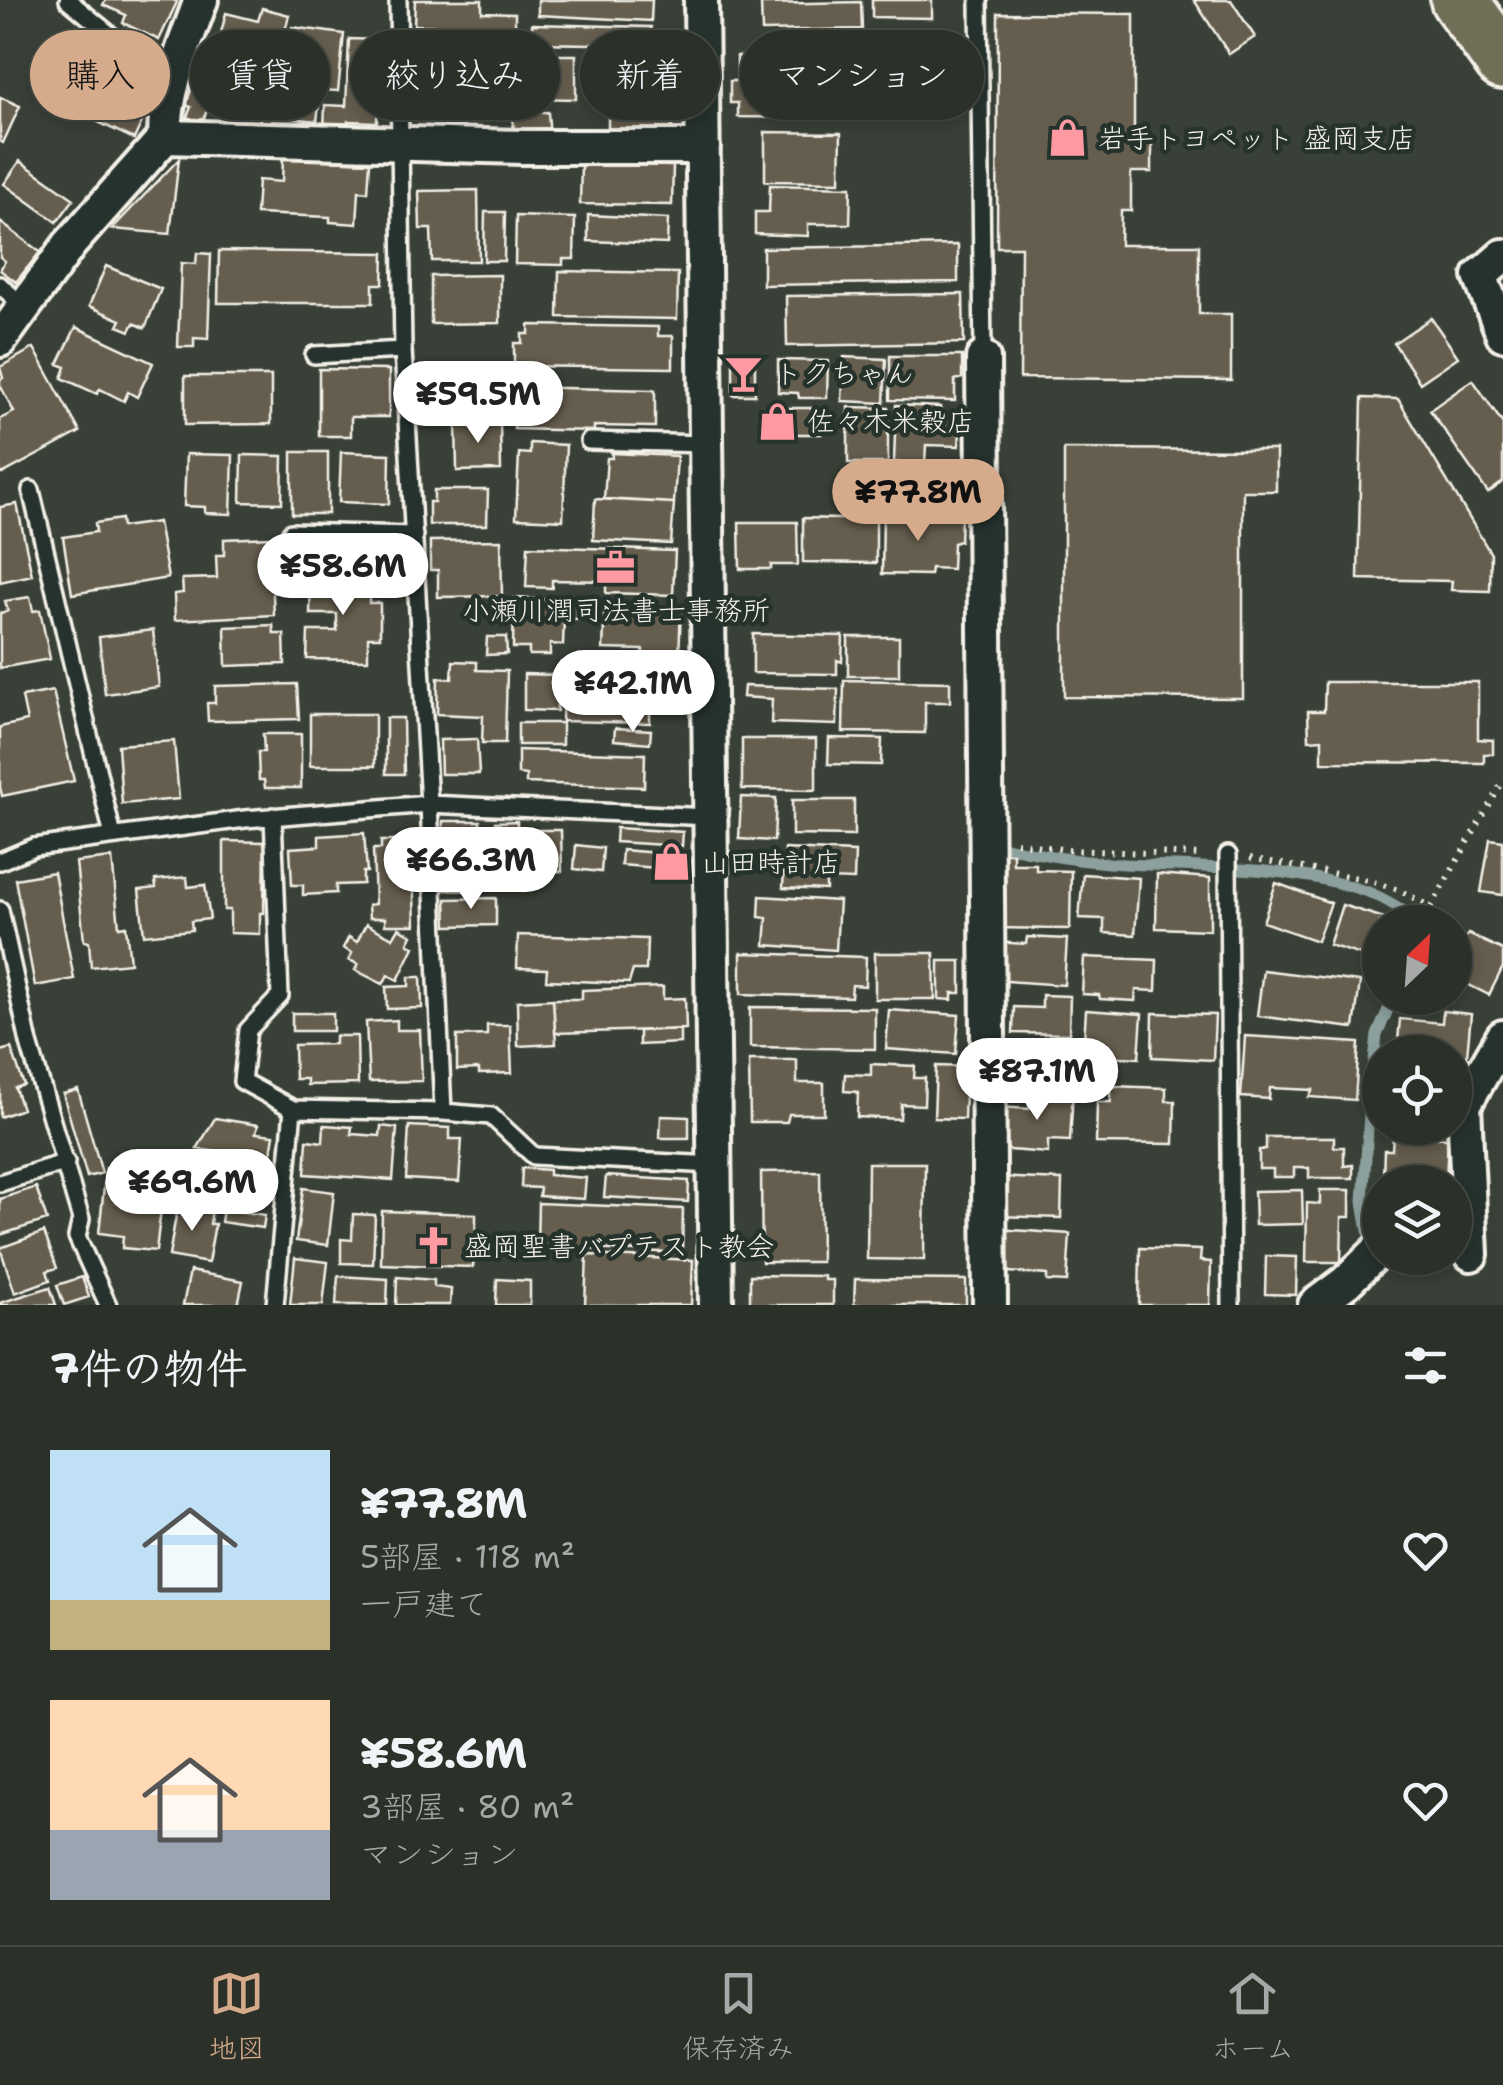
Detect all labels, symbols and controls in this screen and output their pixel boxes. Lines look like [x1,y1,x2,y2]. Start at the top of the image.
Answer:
chip: 購入 [30,30,170,120]
chip: 賃貸 [190,30,330,120]
chip: 絞り込み [350,30,560,120]
chip: 新着 [580,30,720,120]
chip: マンション [740,30,984,120]
shop icon: 岩手トヨペット 盛岡支店 [1047,117,1089,159]
place label: 岩手トヨペット 盛岡支店 [1098,119,1416,157]
bar icon: トクちゃん [723,352,765,394]
place label: トクちゃん [774,354,914,392]
pin: ¥59.5M [397,361,559,446]
text: ¥59.5M [415,372,541,415]
shop icon: 佐々木米穀店 [756,400,798,442]
place label: 佐々木米穀店 [807,402,975,440]
pin: ¥77.8M [837,459,999,544]
text: ¥77.8M [854,470,982,513]
pin: ¥58.6M [262,533,424,618]
text: ¥58.6M [279,544,407,587]
office icon: 小瀬川潤司法書士事務所 [595,547,637,589]
place label: 小瀬川潤司法書士事務所 [462,591,770,629]
pin: ¥42.1M [552,650,714,735]
text: ¥42.1M [574,661,692,704]
pin: ¥66.3M [390,827,552,912]
text: ¥66.3M [406,838,536,881]
shop icon: 山田時計店 [650,841,692,883]
place label: 山田時計店 [701,843,841,881]
north arrow [1362,905,1472,1015]
map controls [1362,905,1472,1275]
button: locate [1362,1035,1472,1145]
pin: ¥87.1M [956,1038,1118,1123]
text: ¥87.1M [978,1049,1096,1092]
pin: ¥69.6M [111,1149,273,1234]
text: ¥69.6M [127,1160,257,1203]
button: layers [1362,1165,1472,1275]
church icon: 盛岡聖書バプテスト教会 [413,1225,455,1267]
place label: 盛岡聖書バプテスト教会 [464,1227,774,1265]
icon: filters [1398,1338,1453,1393]
text: 7件の物件 [50,1340,247,1396]
text: ¥77.8M [360,1475,527,1531]
icon: home [130,1490,250,1610]
icon: heart [1398,1523,1453,1578]
text: 5部屋 · 118 m² [360,1535,575,1578]
text: 一戸建て [360,1582,488,1625]
text: ¥58.6M [360,1725,527,1781]
icon: home [130,1740,250,1860]
icon: heart [1398,1773,1453,1828]
text: 3部屋 · 80 m² [360,1785,575,1828]
text: マンション [360,1832,519,1875]
tab: 地図 [209,1966,265,2067]
tab: 保存済み [682,1966,794,2067]
tab: ホーム [1211,1966,1294,2067]

